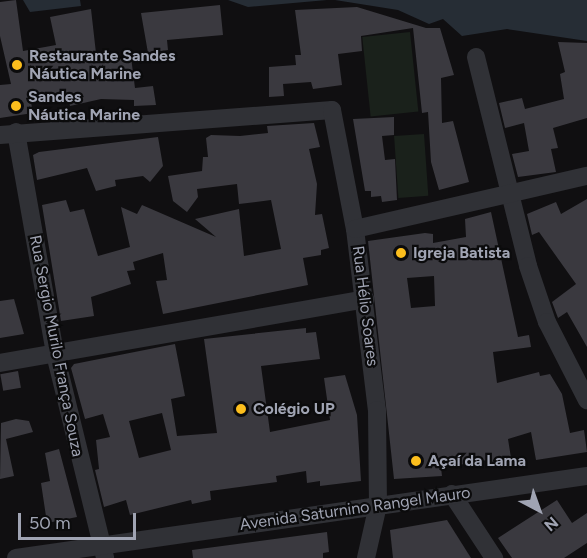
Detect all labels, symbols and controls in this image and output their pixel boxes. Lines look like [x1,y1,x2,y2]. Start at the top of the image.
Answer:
place label: Restaurante Sandes Náutica Marine [29,46,175,84]
marker: Restaurante Sandes Náutica Marine [10,58,24,72]
place label: Sandes Náutica Marine [28,87,140,125]
marker: Sandes Náutica Marine [9,99,23,113]
street label: Rua Sergio Murilo França Souza [25,233,87,459]
place label: Igreja Batista [413,243,510,263]
street label: Rua Hélio Soares [348,245,382,367]
marker: Igreja Batista [394,246,408,260]
place label: Colégio UP [253,399,335,419]
marker: Colégio UP [234,402,248,416]
place label: Açaí da Lama [428,451,526,471]
marker: Açaí da Lama [409,454,423,468]
north arrow [509,480,569,540]
street label: Avenida Saturnino Rangel Mauro [238,483,472,535]
scale bar [21,501,140,539]
text: 50 m [29,512,71,534]
text: N [540,513,562,535]

